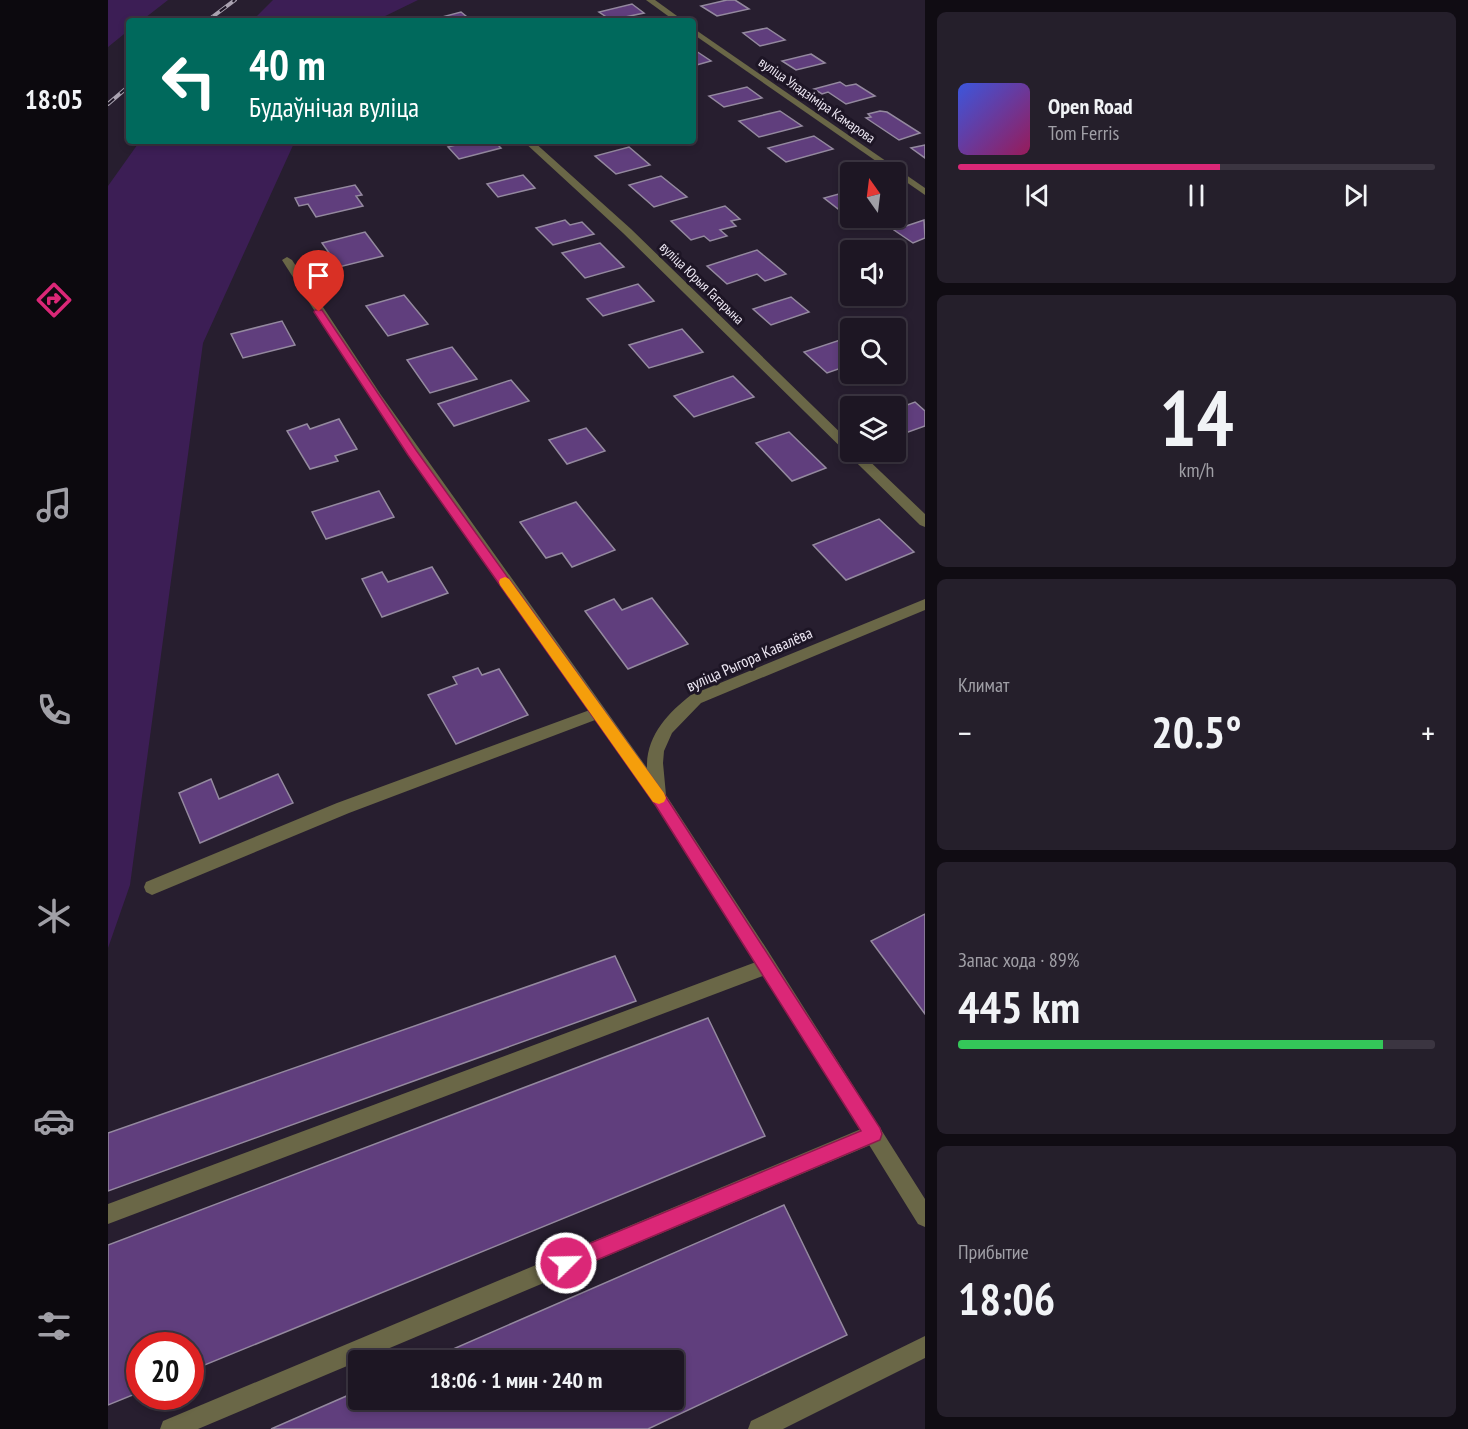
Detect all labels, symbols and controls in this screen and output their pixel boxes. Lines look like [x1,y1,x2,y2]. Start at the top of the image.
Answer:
text: 40 m [249,37,326,92]
icon: left [150,42,228,120]
street label: вуліца Уладзіміра Камарова [755,53,879,147]
text: 18:05 [25,82,83,116]
text: Будаўнічая вуліца [249,90,419,124]
text: Open Road [1048,92,1133,120]
text: Tom Ferris [1048,120,1119,146]
north arrow [840,162,906,228]
map controls [840,162,906,462]
icon: previous [1021,179,1054,212]
icon: pause [1180,179,1213,212]
icon: next [1339,179,1372,212]
street label: вуліца Юрыя Гагарына [656,238,748,328]
button: sound [840,240,906,306]
pin [293,250,344,312]
icon: arrive [302,259,335,292]
icon: directions [33,279,75,321]
button: search [840,318,906,384]
text: 14 [1159,367,1234,468]
button: layers [840,396,906,462]
text: km/h [1179,457,1214,483]
icon: music [33,484,75,526]
street label: вуліца Рыгора Кавалёва [683,622,815,696]
text: Климат [958,672,1009,698]
icon: phone [33,689,75,731]
text: 20.5° [1151,702,1242,760]
text: − [958,711,972,754]
text: + [1421,711,1435,754]
icon: climate [33,895,75,937]
text: Запас хода · 89% [958,947,1079,973]
text: 445 km [958,977,1080,1035]
icon: car [33,1100,75,1142]
position arrow [534,1231,598,1295]
text: Прибытие [958,1239,1029,1265]
text: 18:06 [958,1269,1055,1327]
icon: filters [33,1305,75,1347]
speed limit sign: 20 [126,1332,204,1410]
text: 18:06 · 1 мин · 240 m [430,1366,602,1394]

